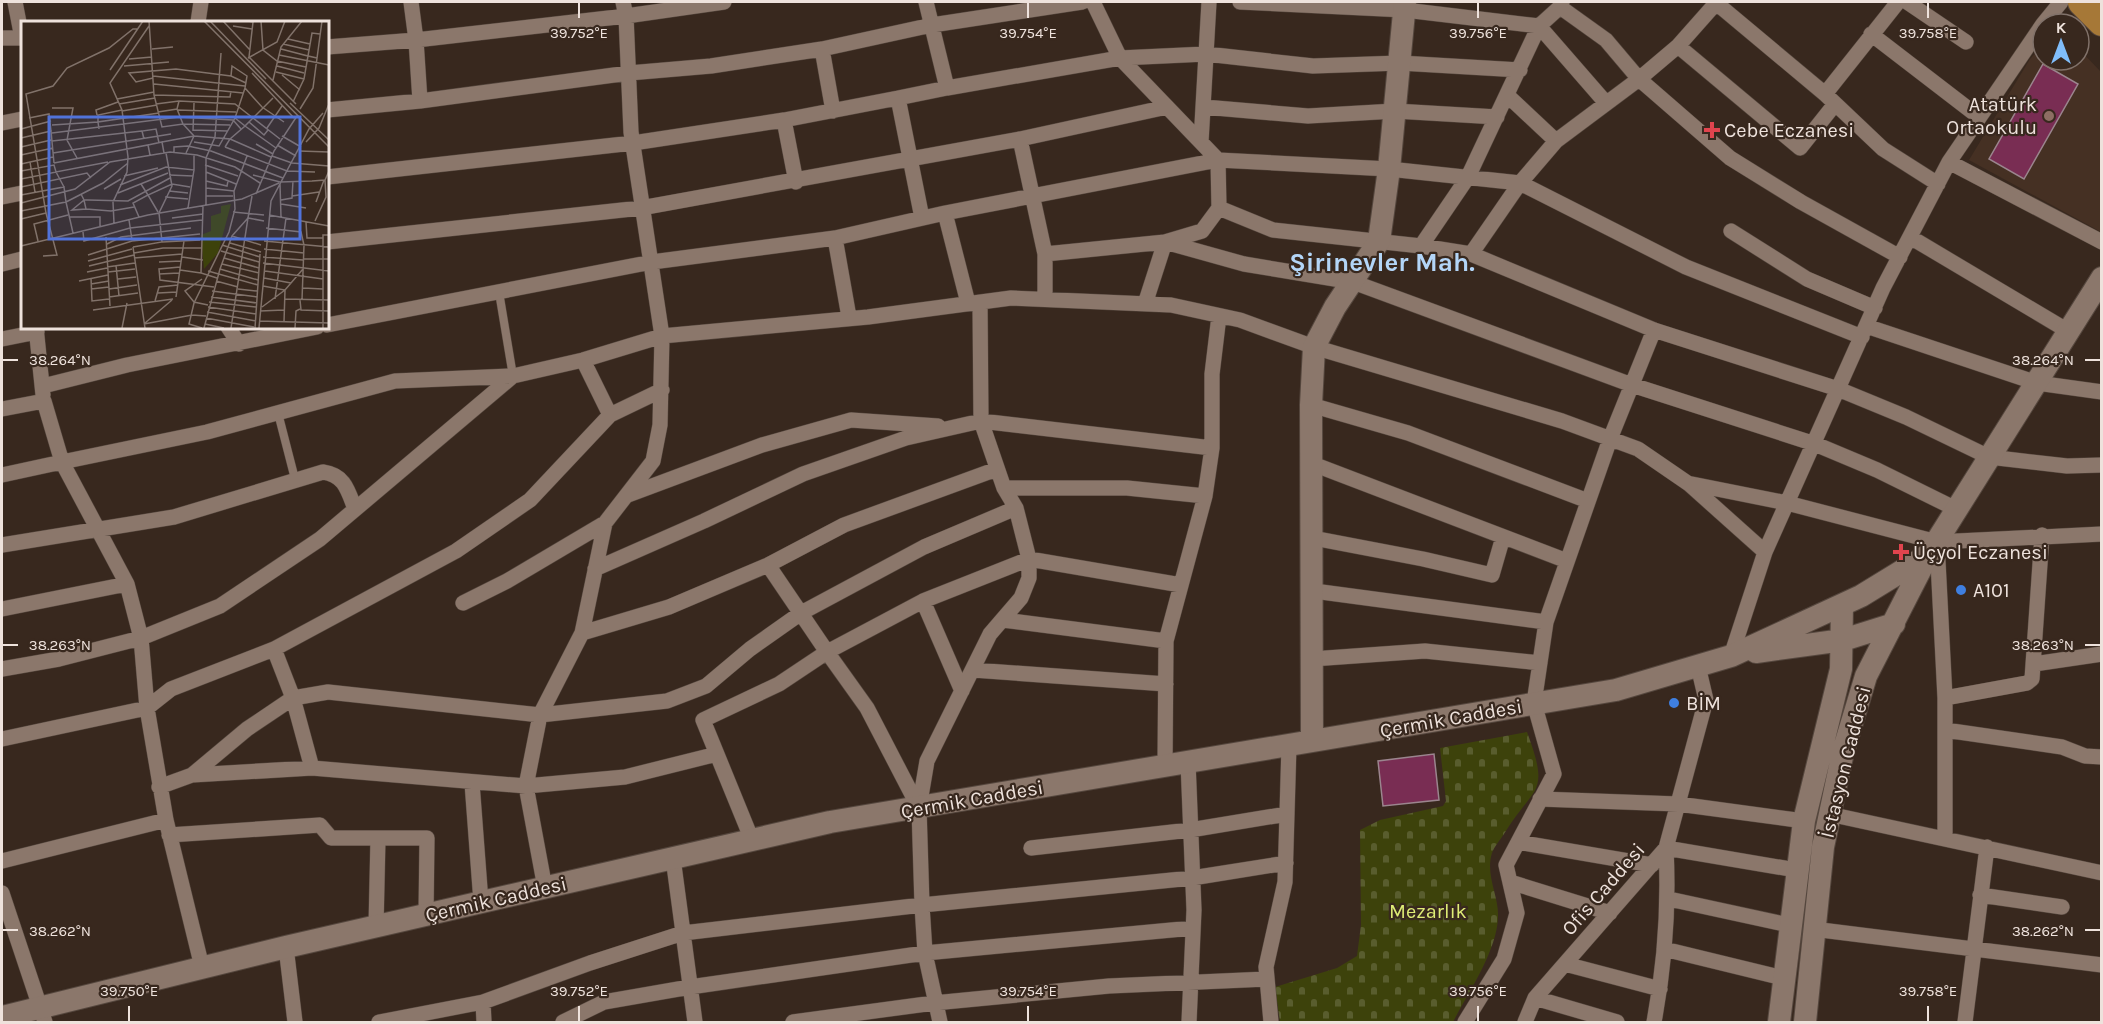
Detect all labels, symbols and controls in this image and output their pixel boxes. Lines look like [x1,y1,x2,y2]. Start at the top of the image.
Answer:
north arrow [2031,12,2091,72]
text: K [2056,18,2067,37]
inset map [21,21,328,328]
text: 39.752°E [550,24,608,42]
text: 39.754°E [999,24,1057,42]
text: 39.756°E [1449,24,1507,42]
text: 39.758°E [1899,24,1957,42]
place label: Atatürk Ortaokulu [1946,93,2037,139]
marker: Atatürk Ortaokulu [2042,109,2056,123]
place label: Cebe Eczanesi [1724,119,1854,142]
marker: Cebe Eczanesi [1705,123,1719,137]
district label: Şirinevler Mah. [1289,247,1475,278]
text: 38.264°N [29,351,91,369]
text: 38.264°N [2012,351,2074,369]
place label: Üçyol Eczanesi [1913,541,2048,564]
marker: Üçyol Eczanesi [1894,545,1908,559]
place label: A101 [1973,579,2010,602]
marker: A101 [1954,583,1968,597]
text: 38.263°N [29,636,91,654]
text: 38.263°N [2012,636,2074,654]
street label: İstasyon Caddesi [1816,684,1875,840]
place label: BİM [1686,692,1721,715]
street label: Çermik Caddesi [1378,695,1524,742]
marker: BİM [1667,696,1681,710]
street label: Çermik Caddesi [899,776,1045,823]
street label: Ofis Caddesi [1557,838,1650,940]
street label: Çermik Caddesi [423,872,569,927]
park label: Mezarlık [1389,900,1467,923]
text: 38.262°N [29,922,91,940]
text: 38.262°N [2012,922,2074,940]
text: 39.750°E [100,982,158,1000]
text: 39.752°E [550,982,608,1000]
text: 39.754°E [999,982,1057,1000]
text: 39.756°E [1449,982,1507,1000]
text: 39.758°E [1899,982,1957,1000]

